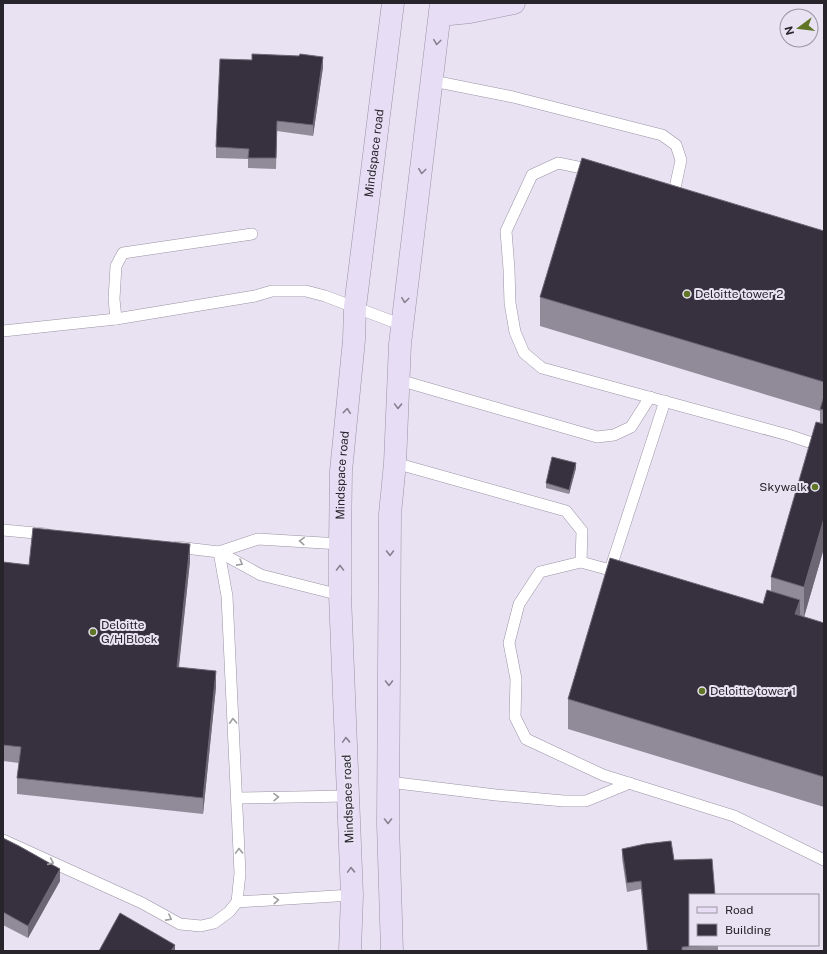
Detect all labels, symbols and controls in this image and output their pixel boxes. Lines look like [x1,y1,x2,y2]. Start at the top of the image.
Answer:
north arrow [779,8,819,48]
text: N [782,25,796,36]
one-way arrow [433,39,442,45]
street label: Mindspace road [362,108,387,198]
one-way arrow [417,168,426,174]
place label: Deloitte tower 2 [695,287,783,301]
marker: Deloitte tower 2 [682,289,692,299]
one-way arrow [401,297,410,303]
one-way arrow [393,403,402,409]
one-way arrow [343,408,352,414]
street label: Mindspace road [333,430,352,520]
place label: Skywalk [759,480,807,494]
marker: Skywalk [810,482,820,492]
one-way arrow [299,537,305,546]
one-way arrow [386,550,394,556]
one-way arrow [236,559,243,566]
one-way arrow [336,565,344,571]
place label: Deloitte G/H Block [101,618,158,646]
marker: Deloitte G/H Block [88,627,98,637]
one-way arrow [385,680,393,686]
place label: Deloitte tower 1 [710,684,796,698]
marker: Deloitte tower 1 [697,686,707,696]
one-way arrow [229,718,237,724]
one-way arrow [342,737,350,743]
street label: Mindspace road [339,754,357,844]
one-way arrow [273,793,279,801]
one-way arrow [384,818,392,824]
one-way arrow [235,848,244,854]
one-way arrow [47,857,55,865]
one-way arrow [347,867,355,873]
legend [689,894,819,946]
one-way arrow [273,895,279,904]
text: Road [725,903,753,917]
one-way arrow [165,913,172,920]
text: Building [725,923,771,937]

